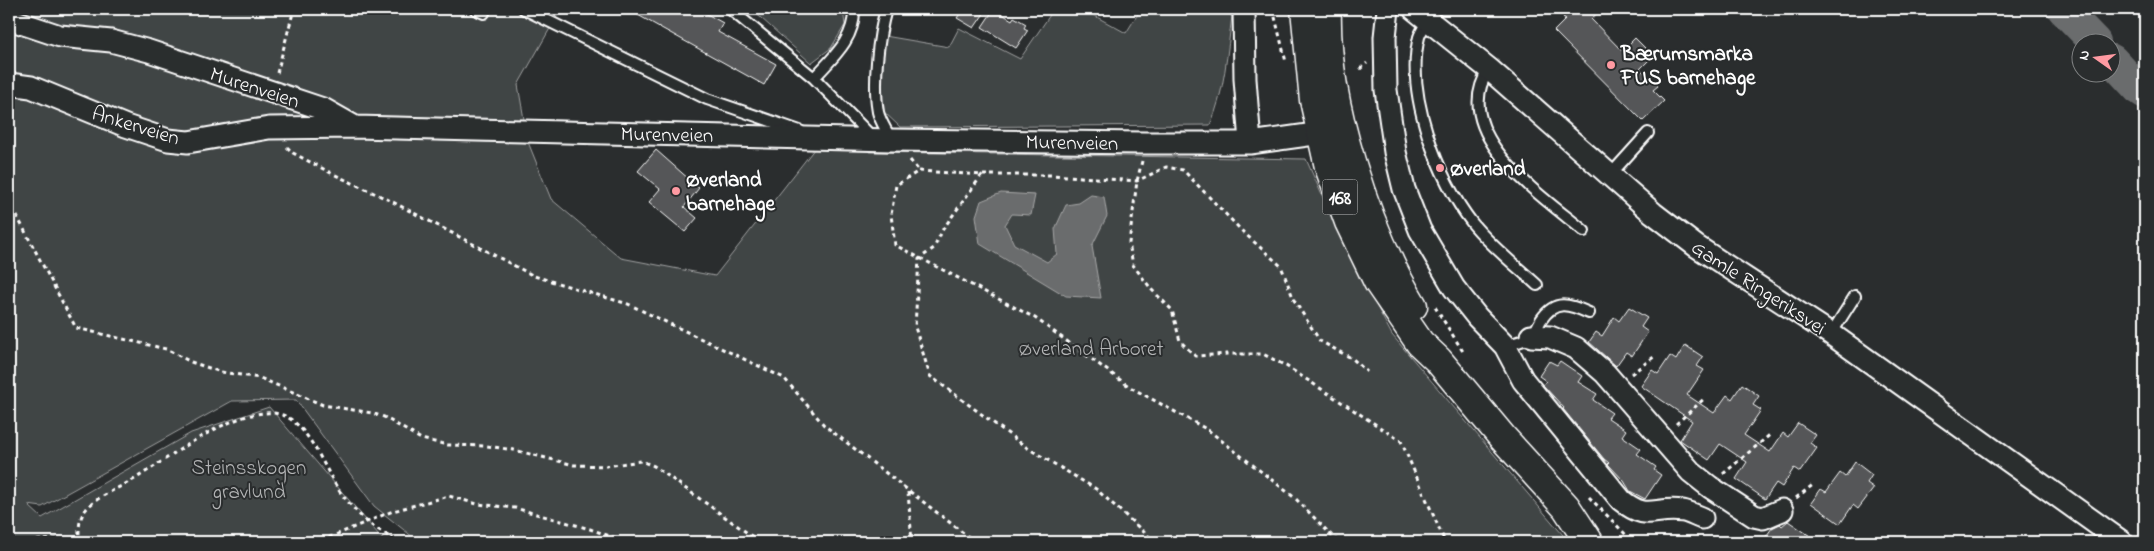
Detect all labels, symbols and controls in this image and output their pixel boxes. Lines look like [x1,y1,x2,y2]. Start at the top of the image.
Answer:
north arrow [2072,32,2122,82]
place label: Bærumsmarka FUS barnehage [1620,40,1756,96]
text: N [2074,48,2096,62]
marker: Bærumsmarka FUS barnehage [1605,59,1617,71]
street label: Murenveien [206,60,303,117]
street label: Ankerveien [88,99,183,154]
street label: Murenveien [620,120,714,152]
street label: Murenveien [1025,128,1119,160]
place label: Øverland [1450,155,1526,185]
marker: Øverland [1434,162,1446,174]
place label: Øverland barnehage [686,166,775,222]
road number: 168 [1322,180,1358,214]
marker: Øverland barnehage [670,185,682,197]
street label: Gamle Ringeriksvei [1683,234,1831,345]
park label: Øverland Arboret [1018,335,1164,365]
park label: Steinsskogen gravlund [192,454,306,510]

